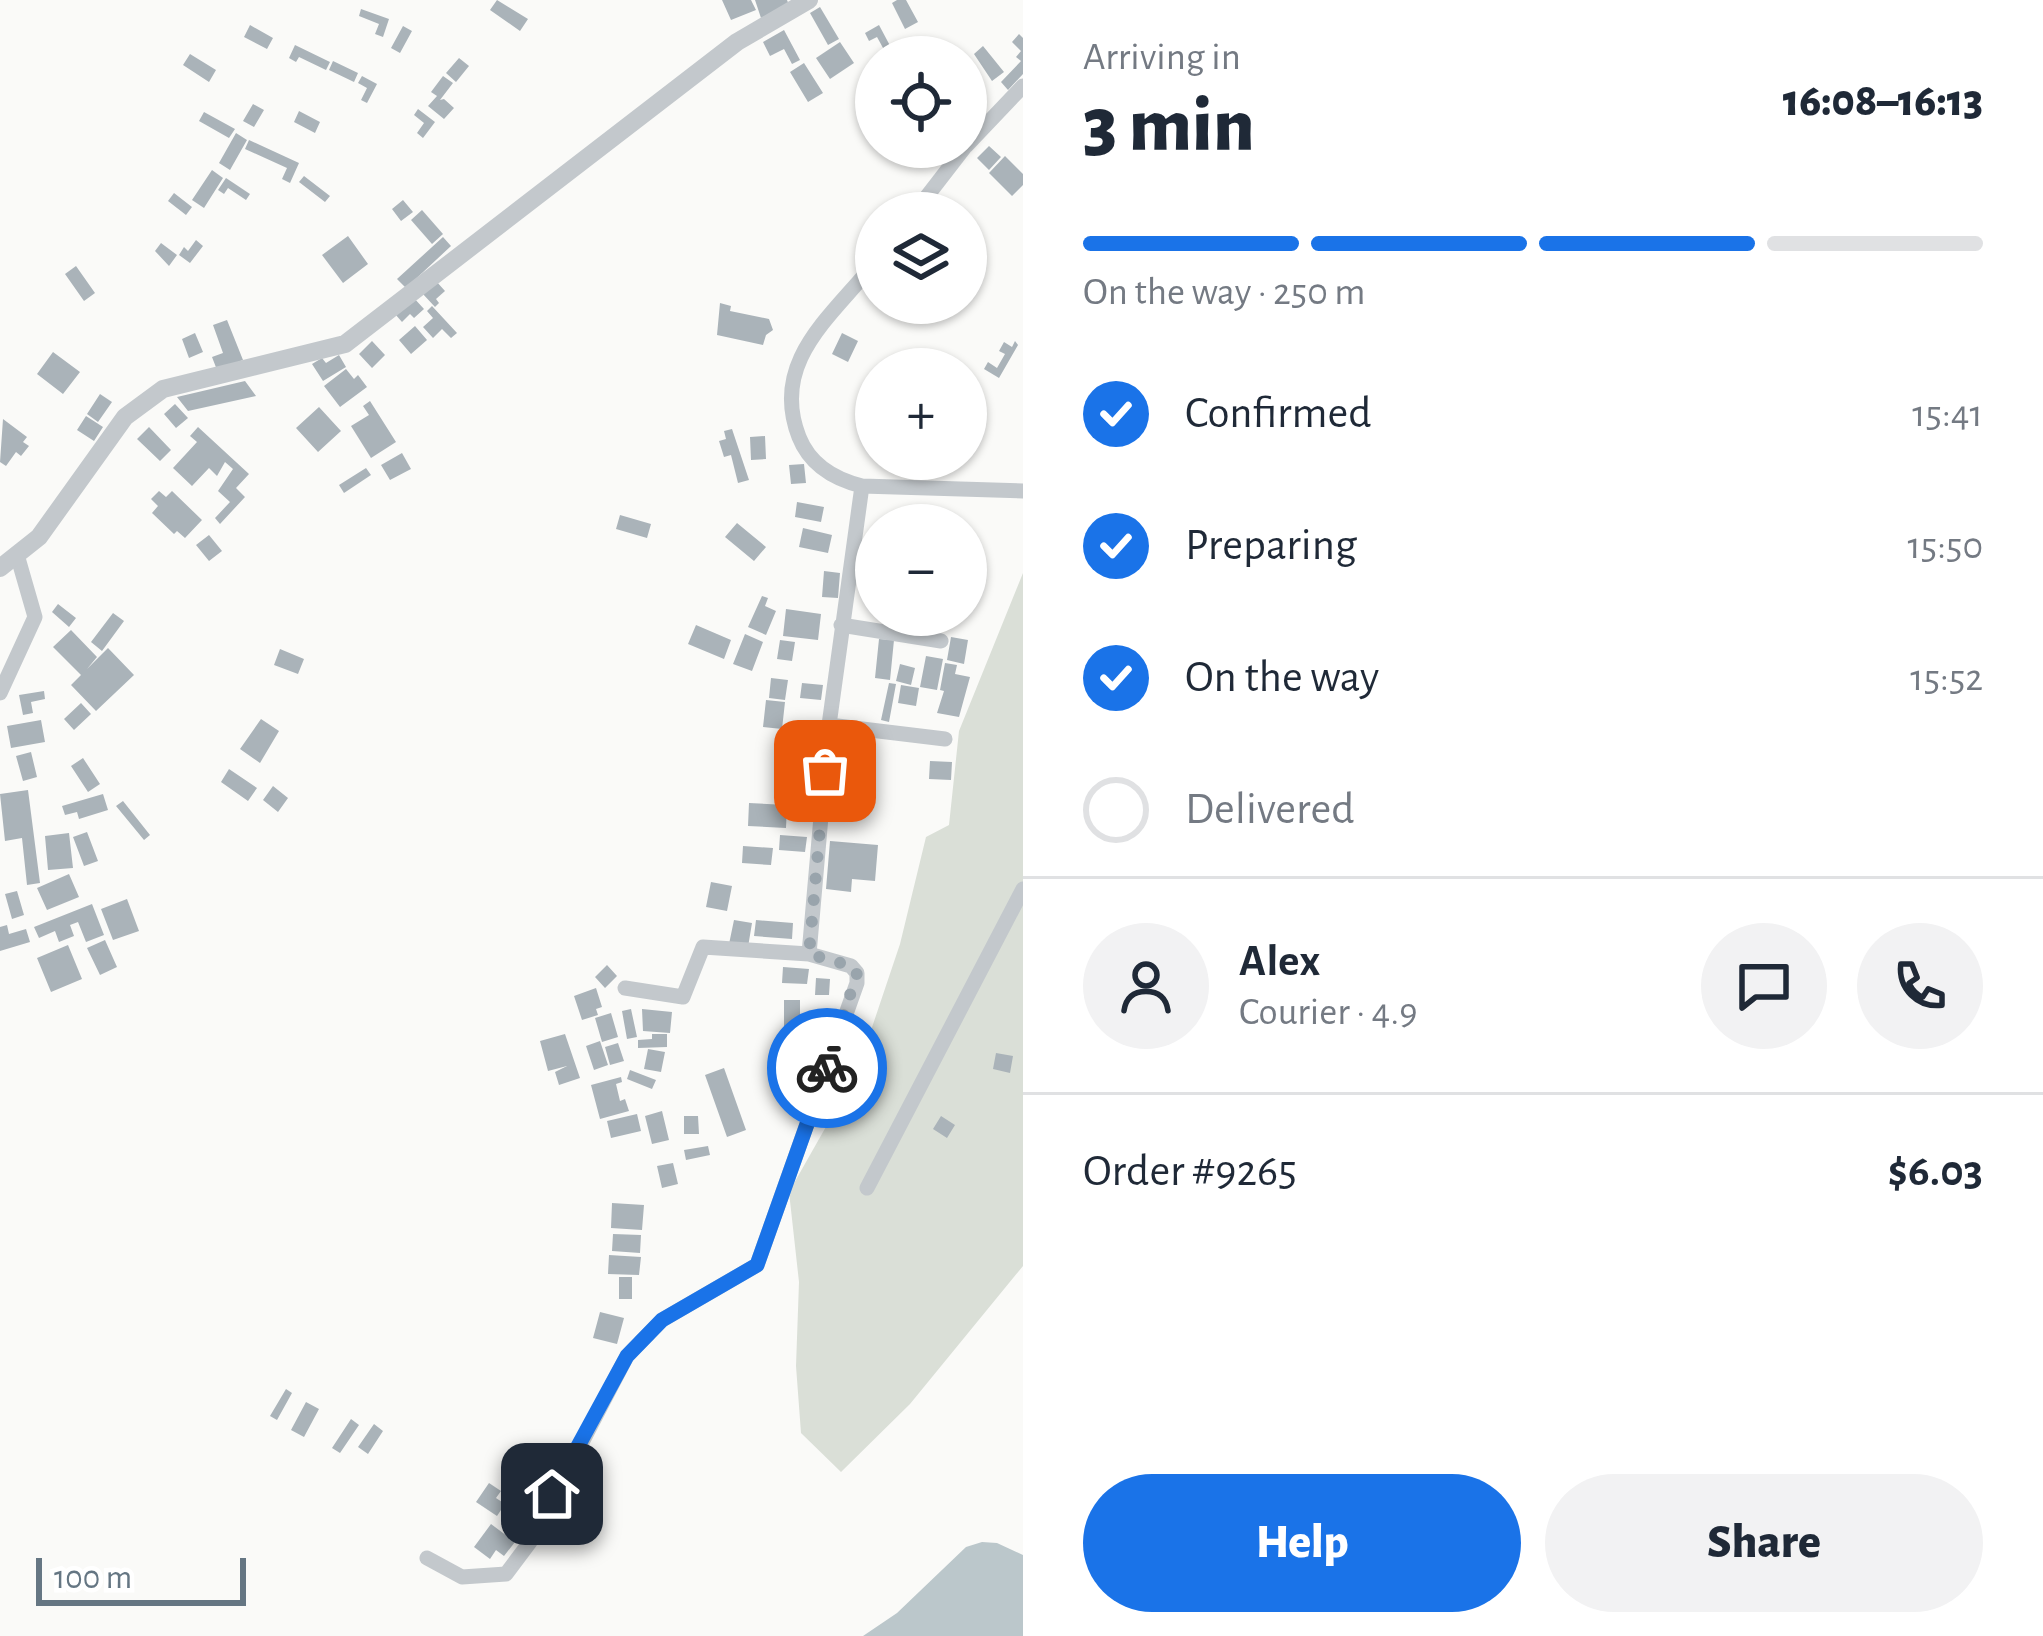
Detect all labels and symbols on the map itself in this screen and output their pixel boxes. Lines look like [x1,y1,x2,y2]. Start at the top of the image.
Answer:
pin [774,720,876,822]
courier [767,1008,887,1128]
pin [501,1443,603,1545]
scale bar [36,1552,246,1605]

